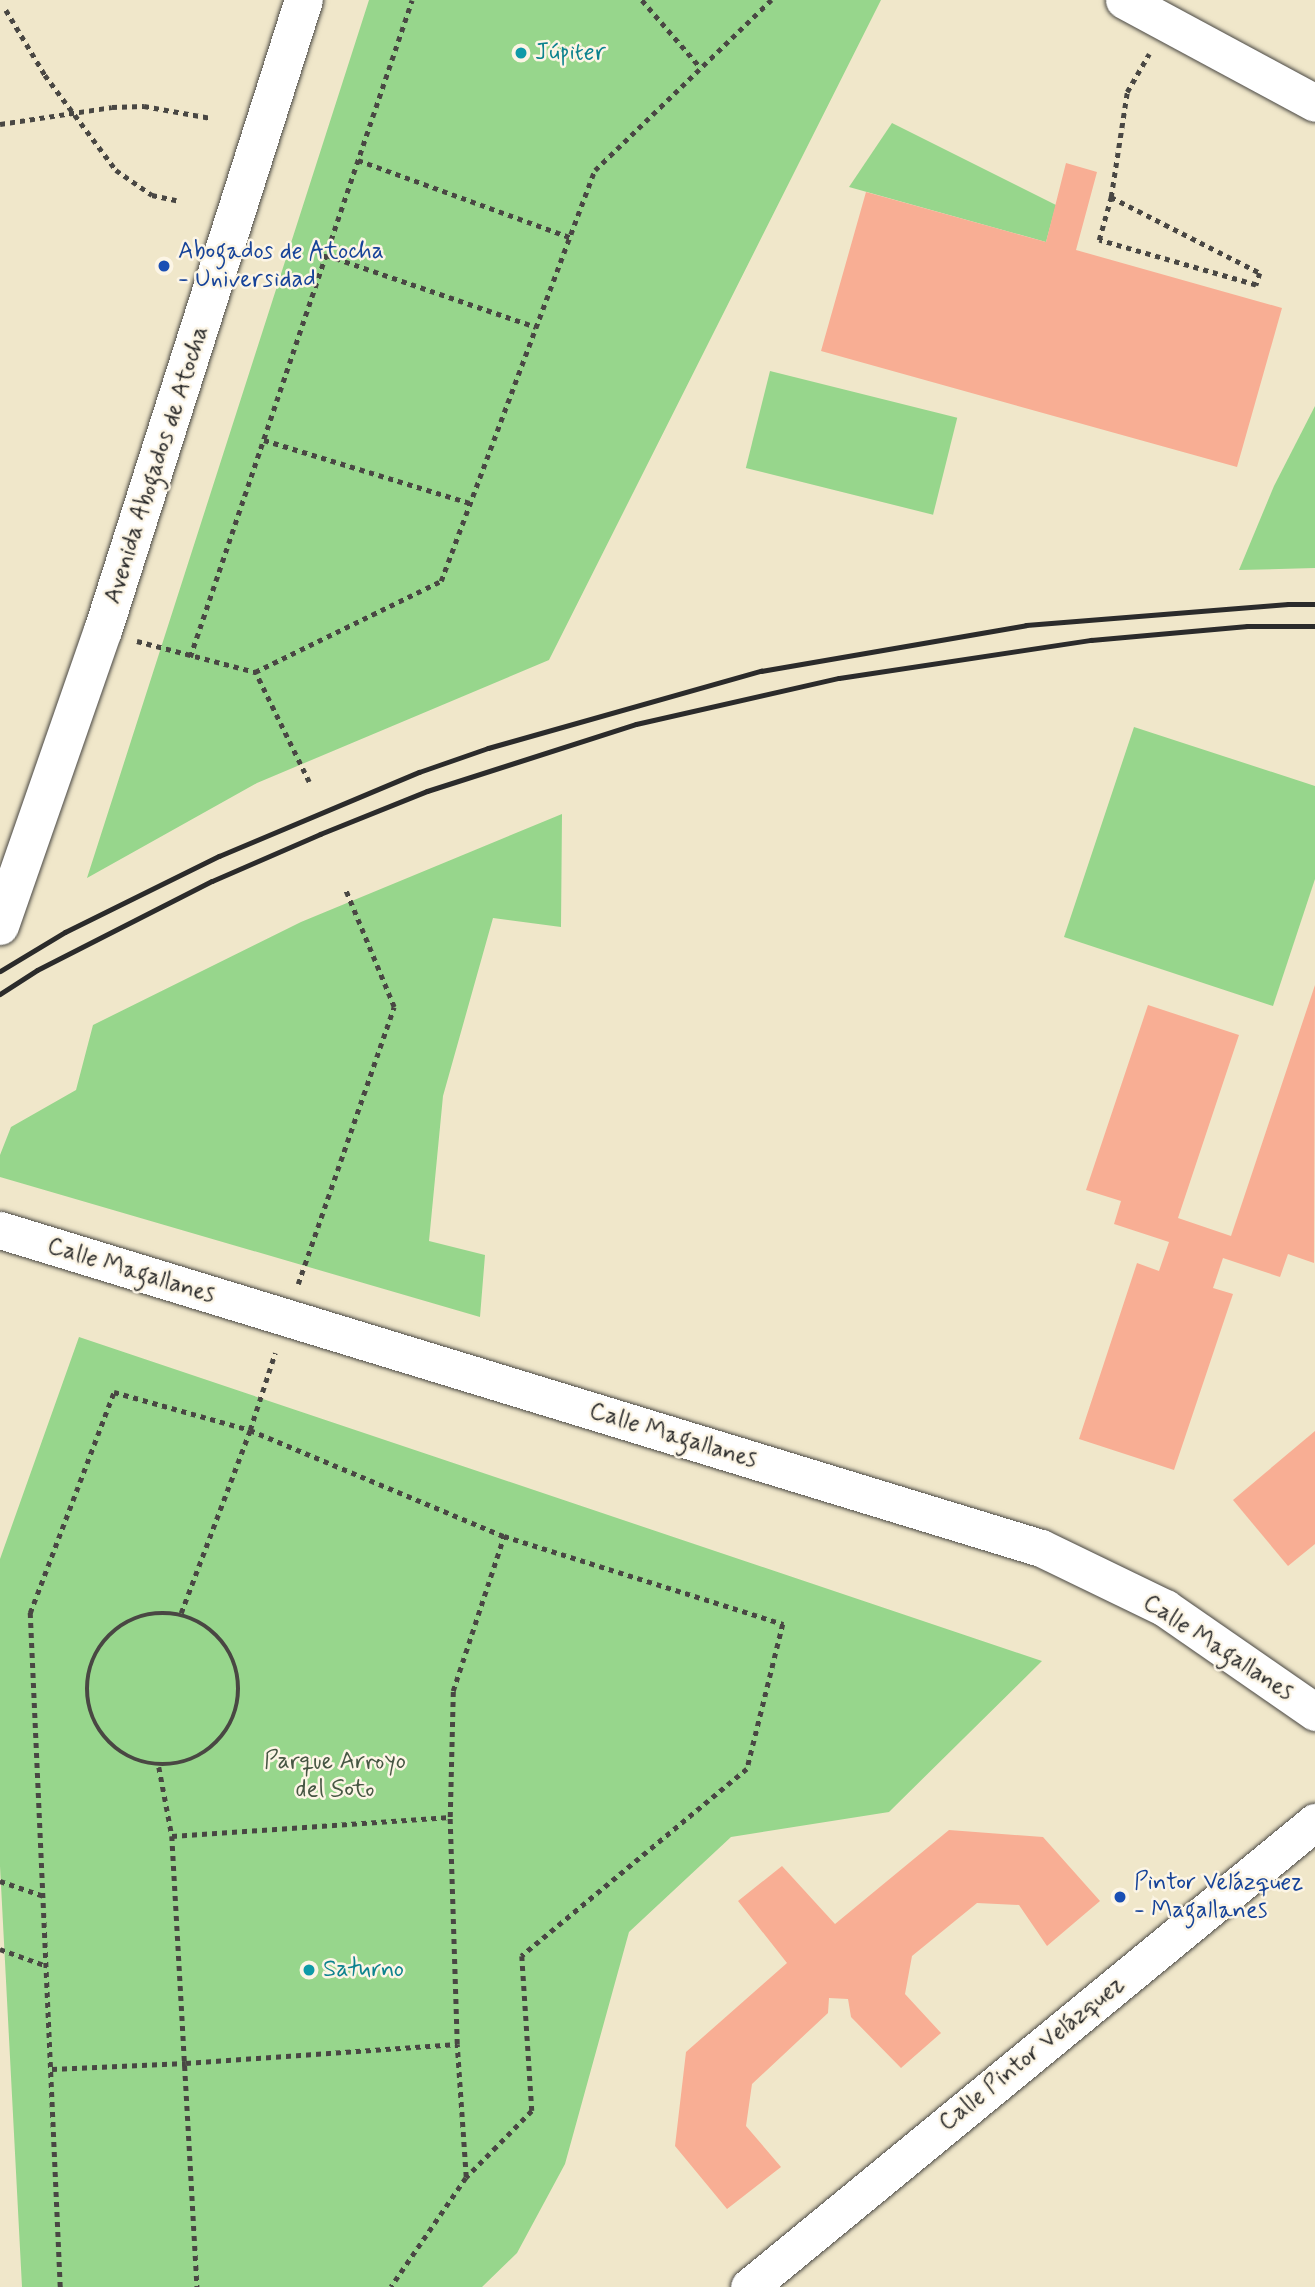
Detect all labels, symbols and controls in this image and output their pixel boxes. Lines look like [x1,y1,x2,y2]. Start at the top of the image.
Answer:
place label: Júpiter [535,39,606,67]
marker: Júpiter [513,45,529,61]
place label: Abogados de Atocha - Universidad [178,238,383,294]
marker: Abogados de Atocha - Universidad [156,258,172,274]
street label: Avenida Abogados de Atocha [98,322,216,608]
street label: Calle Magallanes [43,1232,219,1310]
street label: Calle Magallanes [585,1397,761,1475]
street label: Calle Magallanes [1137,1588,1299,1708]
park label: Parque Arroyo del Soto [264,1748,406,1804]
place label: Pintor Velázquez - Magallanes [1134,1869,1305,1925]
marker: Pintor Velázquez - Magallanes [1112,1889,1128,1905]
place label: Saturno [323,1956,404,1984]
marker: Saturno [301,1962,317,1978]
street label: Calle Pintor Velázquez [934,1971,1130,2137]

